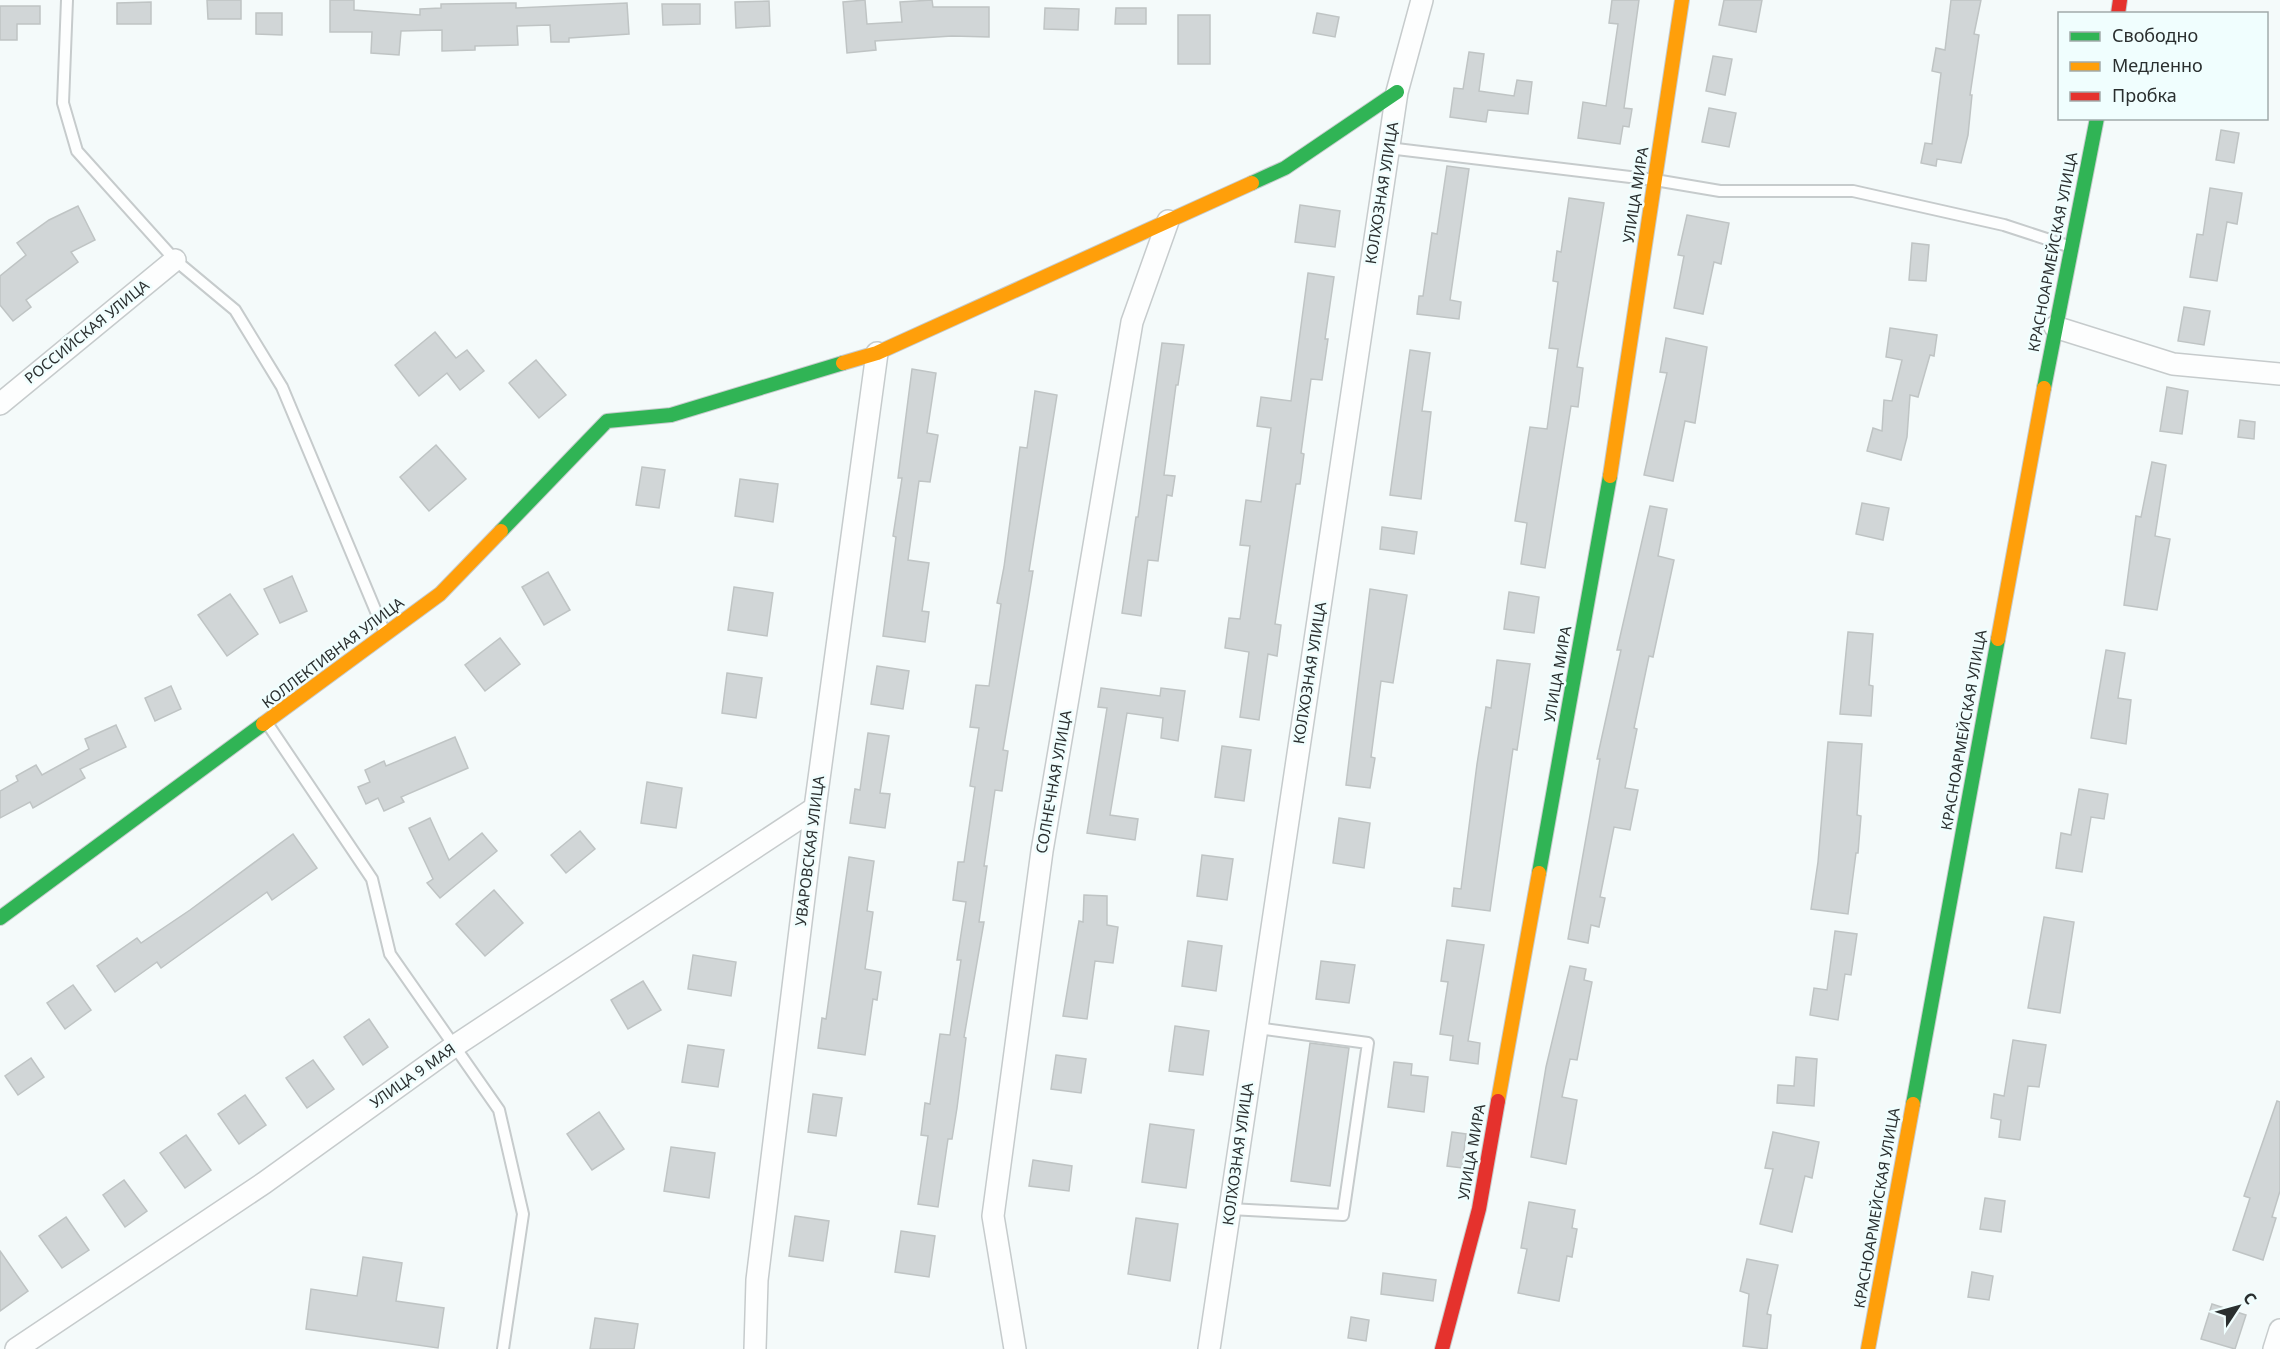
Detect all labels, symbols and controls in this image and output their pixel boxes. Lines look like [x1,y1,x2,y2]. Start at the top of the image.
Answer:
legend [2058,12,2268,120]
text: Свободно [2112,23,2198,47]
text: Медленно [2112,53,2203,77]
text: Пробка [2112,83,2177,107]
street label: КОЛХОЗНАЯ УЛИЦА [1360,120,1402,265]
street label: УЛИЦА МИРА [1618,145,1653,244]
street label: КРАСНОАРМЕЙСКАЯ УЛИЦА [2023,150,2081,353]
street label: РОССИЙСКАЯ УЛИЦА [20,275,153,388]
street label: КОЛЛЕКТИВНАЯ УЛИЦА [257,592,408,712]
street label: КОЛХОЗНАЯ УЛИЦА [1288,600,1330,745]
street label: УЛИЦА МИРА [1539,624,1575,723]
street label: КРАСНОАРМЕЙСКАЯ УЛИЦА [1936,628,1991,832]
street label: СОЛНЕЧНАЯ УЛИЦА [1031,708,1076,855]
street label: УВАРОВСКАЯ УЛИЦА [790,774,828,927]
street label: УЛИЦА 9 МАЯ [366,1038,459,1112]
street label: КОЛХОЗНАЯ УЛИЦА [1217,1081,1257,1226]
street label: УЛИЦА МИРА [1453,1102,1489,1201]
street label: КРАСНОАРМЕЙСКАЯ УЛИЦА [1849,1106,1904,1310]
north arrow [2208,1277,2268,1337]
text: С [2238,1288,2262,1309]

